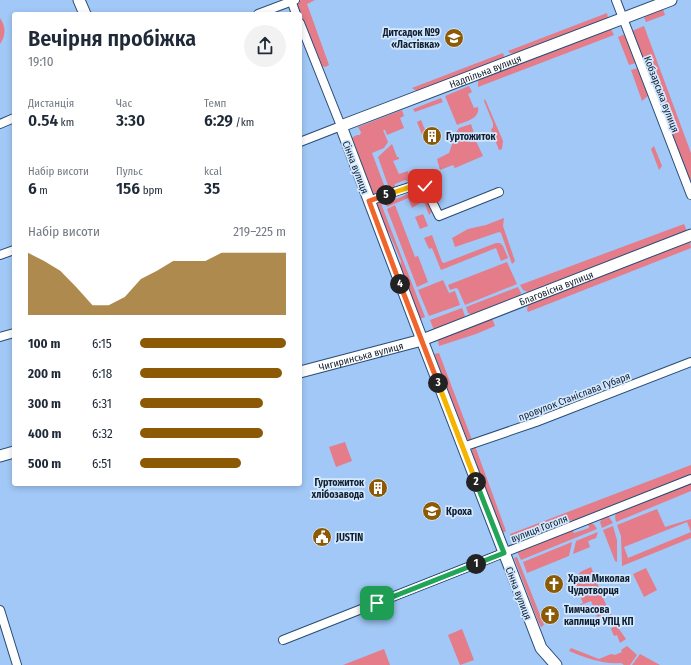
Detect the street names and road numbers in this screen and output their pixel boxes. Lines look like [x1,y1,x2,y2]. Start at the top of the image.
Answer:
street label: Надпільна вулиця [448,53,523,91]
street label: Кобзарська вулиця [641,55,681,134]
street label: Сінна вулиця [340,139,372,195]
street label: Благовісна вулиця [518,269,595,308]
street label: Чигиринська вулиця [318,340,405,374]
street label: провулок Станіслава Губаря [517,369,632,424]
street label: вулиця Гоголя [509,513,570,545]
street label: Сінна вулиця [503,565,535,621]

